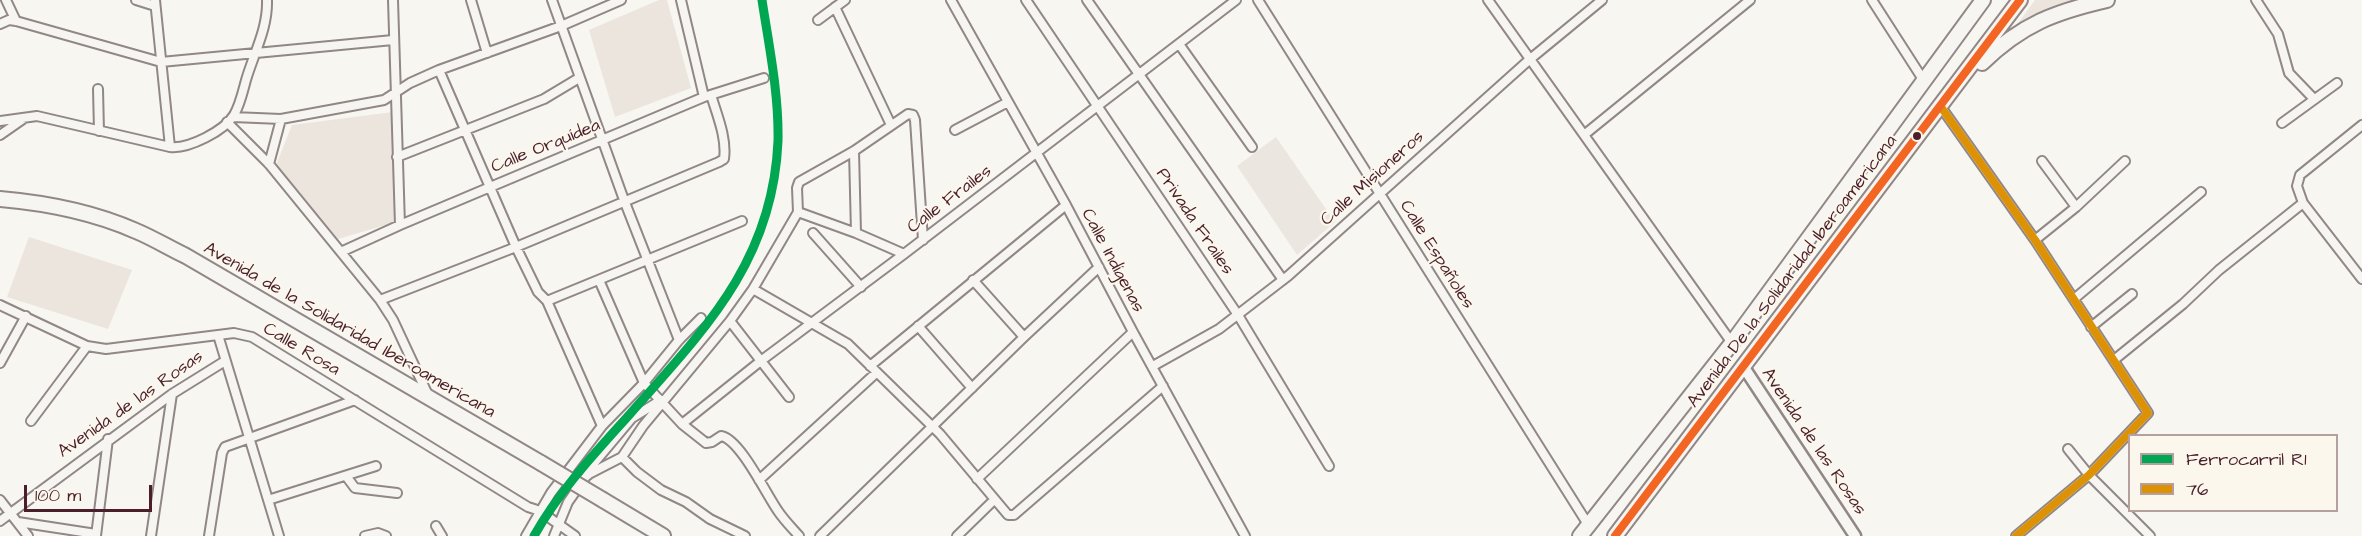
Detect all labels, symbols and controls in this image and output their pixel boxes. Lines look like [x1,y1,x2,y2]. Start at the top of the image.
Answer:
street label: Calle Orquídea [488,115,604,179]
street label: Calle Misioneros [1317,127,1429,231]
unlabelled marker [1911,130,1923,142]
street label: Avenida De la Solidaridad Iberoamericana [1683,131,1903,413]
street label: Calle Frailes [903,161,997,239]
street label: Privada Frailes [1150,165,1238,279]
street label: Calle Españoles [1394,197,1478,313]
street label: Calle Indígenas [1076,205,1148,317]
street label: Avenida de la Solidaridad Iberoamericana [199,238,499,424]
street label: Calle Rosa [259,319,343,381]
street label: Avenida de las Rosas [54,347,208,463]
street label: Avenida de las Rosas [1756,364,1870,520]
legend [2128,434,2338,512]
text: Ferrocarril R1 [2186,447,2307,472]
scale bar [27,473,154,511]
text: 76 [2186,477,2208,502]
text: 100 m [35,483,81,508]

